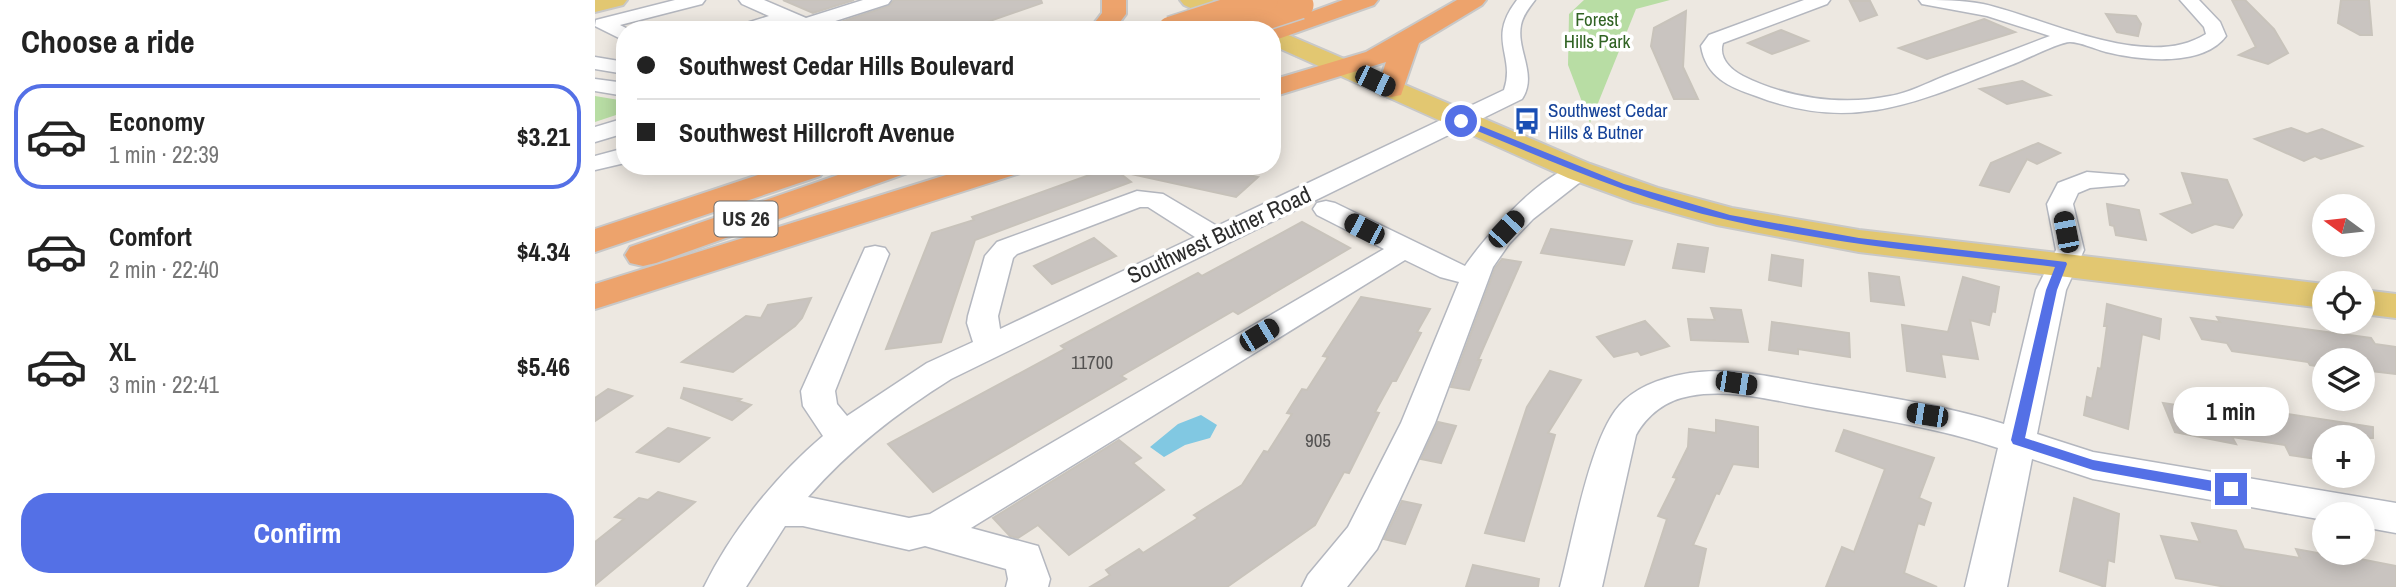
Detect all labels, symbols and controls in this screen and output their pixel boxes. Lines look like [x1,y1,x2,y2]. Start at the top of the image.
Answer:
park label: Forest Hills Park [1564,6,1631,54]
text: Choose a ride [21,20,195,63]
text: Southwest Cedar Hills Boulevard [679,48,1014,83]
car [1352,62,1399,100]
place label: Southwest Cedar Hills & Butner [1548,97,1668,145]
text: Economy [109,104,205,139]
icon: car [25,105,88,168]
route start [1445,105,1477,137]
bus stop icon: Southwest Cedar Hills & Butner [1512,106,1542,136]
text: Southwest Hillcroft Avenue [679,115,955,150]
text: $3.21 [517,119,570,154]
text: 1 min · 22:39 [109,139,219,170]
street label: Southwest Butner Road [1122,178,1316,291]
north arrow [2312,194,2375,257]
map controls [2312,194,2375,565]
road number: US 26 [715,202,777,236]
car [1484,206,1529,252]
car [2052,209,2081,255]
car [1341,210,1388,248]
text: Comfort [109,219,192,254]
icon: car [25,220,88,283]
text: $4.34 [517,234,570,269]
text: 2 min · 22:40 [109,254,219,285]
button: locate [2312,271,2375,334]
car [1236,315,1283,355]
text: XL [109,334,136,369]
icon: car [25,335,88,398]
button: layers [2312,348,2375,411]
text: $5.46 [517,349,570,384]
house number: 11700 [1071,349,1113,375]
text: 3 min · 22:41 [109,369,219,400]
car [1714,369,1759,397]
callout: 1 min [2173,388,2289,436]
text: 1 min [2206,396,2256,427]
car [1905,401,1950,429]
button: + [2312,425,2375,488]
house number: 905 [1305,427,1331,453]
route end [2215,473,2247,505]
button: Confirm [21,493,574,573]
button: − [2312,502,2375,565]

